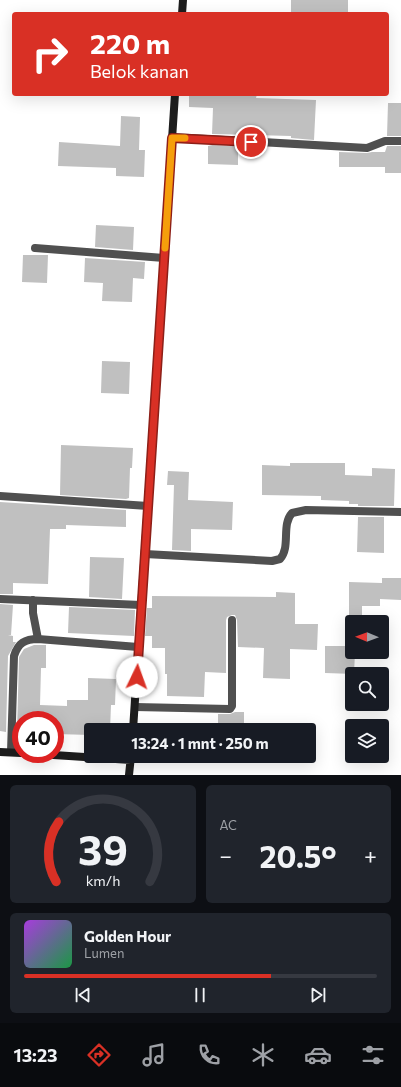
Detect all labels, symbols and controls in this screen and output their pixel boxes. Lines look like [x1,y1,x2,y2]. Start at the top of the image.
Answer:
text: 220 m [90,26,170,60]
icon: right [24,28,76,80]
text: Belok kanan [90,60,189,82]
pin [234,125,268,159]
icon: arrive [240,131,262,153]
north arrow [345,615,389,659]
map controls [345,615,389,763]
position arrow [116,656,158,698]
button: search [345,667,389,711]
speed limit sign: 40 [12,711,64,763]
button: layers [345,719,389,763]
text: 13:24 · 1 mnt · 250 m [131,734,269,752]
text: AC [220,817,237,833]
text: 39 [78,823,128,874]
text: 20.5° [260,837,337,874]
text: − [220,842,232,869]
text: + [364,842,377,869]
text: km/h [85,871,120,889]
text: Golden Hour [84,927,171,945]
text: Lumen [84,945,124,961]
icon: previous [72,984,94,1006]
icon: pause [189,984,211,1006]
icon: next [307,984,329,1006]
icon: directions [85,1041,113,1069]
icon: music [140,1041,168,1069]
icon: phone [195,1041,223,1069]
icon: climate [249,1041,277,1069]
icon: car [304,1041,332,1069]
icon: filters [359,1041,387,1069]
text: 13:23 [13,1044,58,1066]

